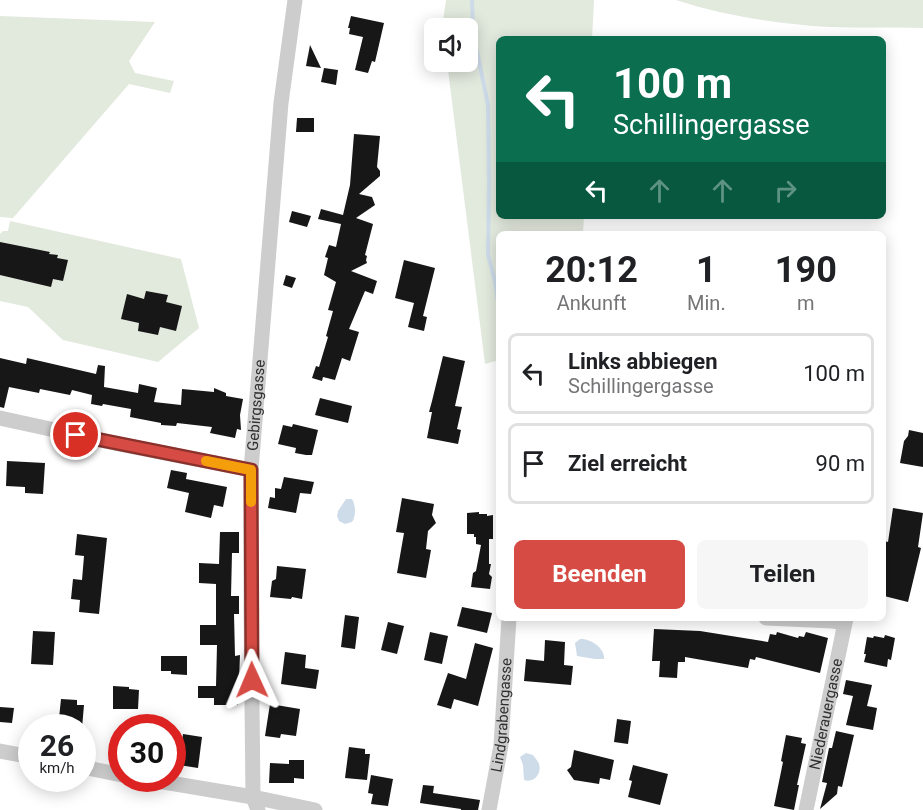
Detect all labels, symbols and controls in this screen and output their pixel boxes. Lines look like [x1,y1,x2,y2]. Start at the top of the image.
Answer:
map controls [424,18,478,72]
button: sound [424,18,478,72]
text: 100 m [613,59,732,108]
icon: left [514,60,592,138]
text: Schillingergasse [613,109,810,141]
icon: left [580,174,613,207]
icon: ahead [643,174,676,207]
icon: ahead [706,174,739,207]
icon: right [769,174,802,207]
text: 20:12 [545,249,638,291]
text: 1 [696,249,717,291]
text: 190 [775,249,837,291]
text: Ankunft [557,291,626,315]
text: Min. [687,291,726,315]
text: m [797,291,815,315]
text: Links abbiegen [568,349,718,374]
icon: left [517,357,550,390]
street label: Gebirgsgasse [244,359,269,451]
text: 100 m [803,361,865,386]
text: Schillingergasse [568,374,714,398]
pin [50,409,101,460]
icon: arrive [59,418,92,451]
icon: arrive [517,447,550,480]
text: Ziel erreicht [568,451,687,476]
text: 90 m [816,451,865,476]
button: Beenden [514,540,685,609]
button: Teilen [697,540,868,609]
position arrow [220,648,284,712]
street label: Lindgrabengasse [487,657,515,774]
street label: Niederauergasse [806,657,846,771]
speed limit sign: 30 [108,714,186,792]
text: 26 [40,728,74,763]
text: km/h [39,759,75,777]

